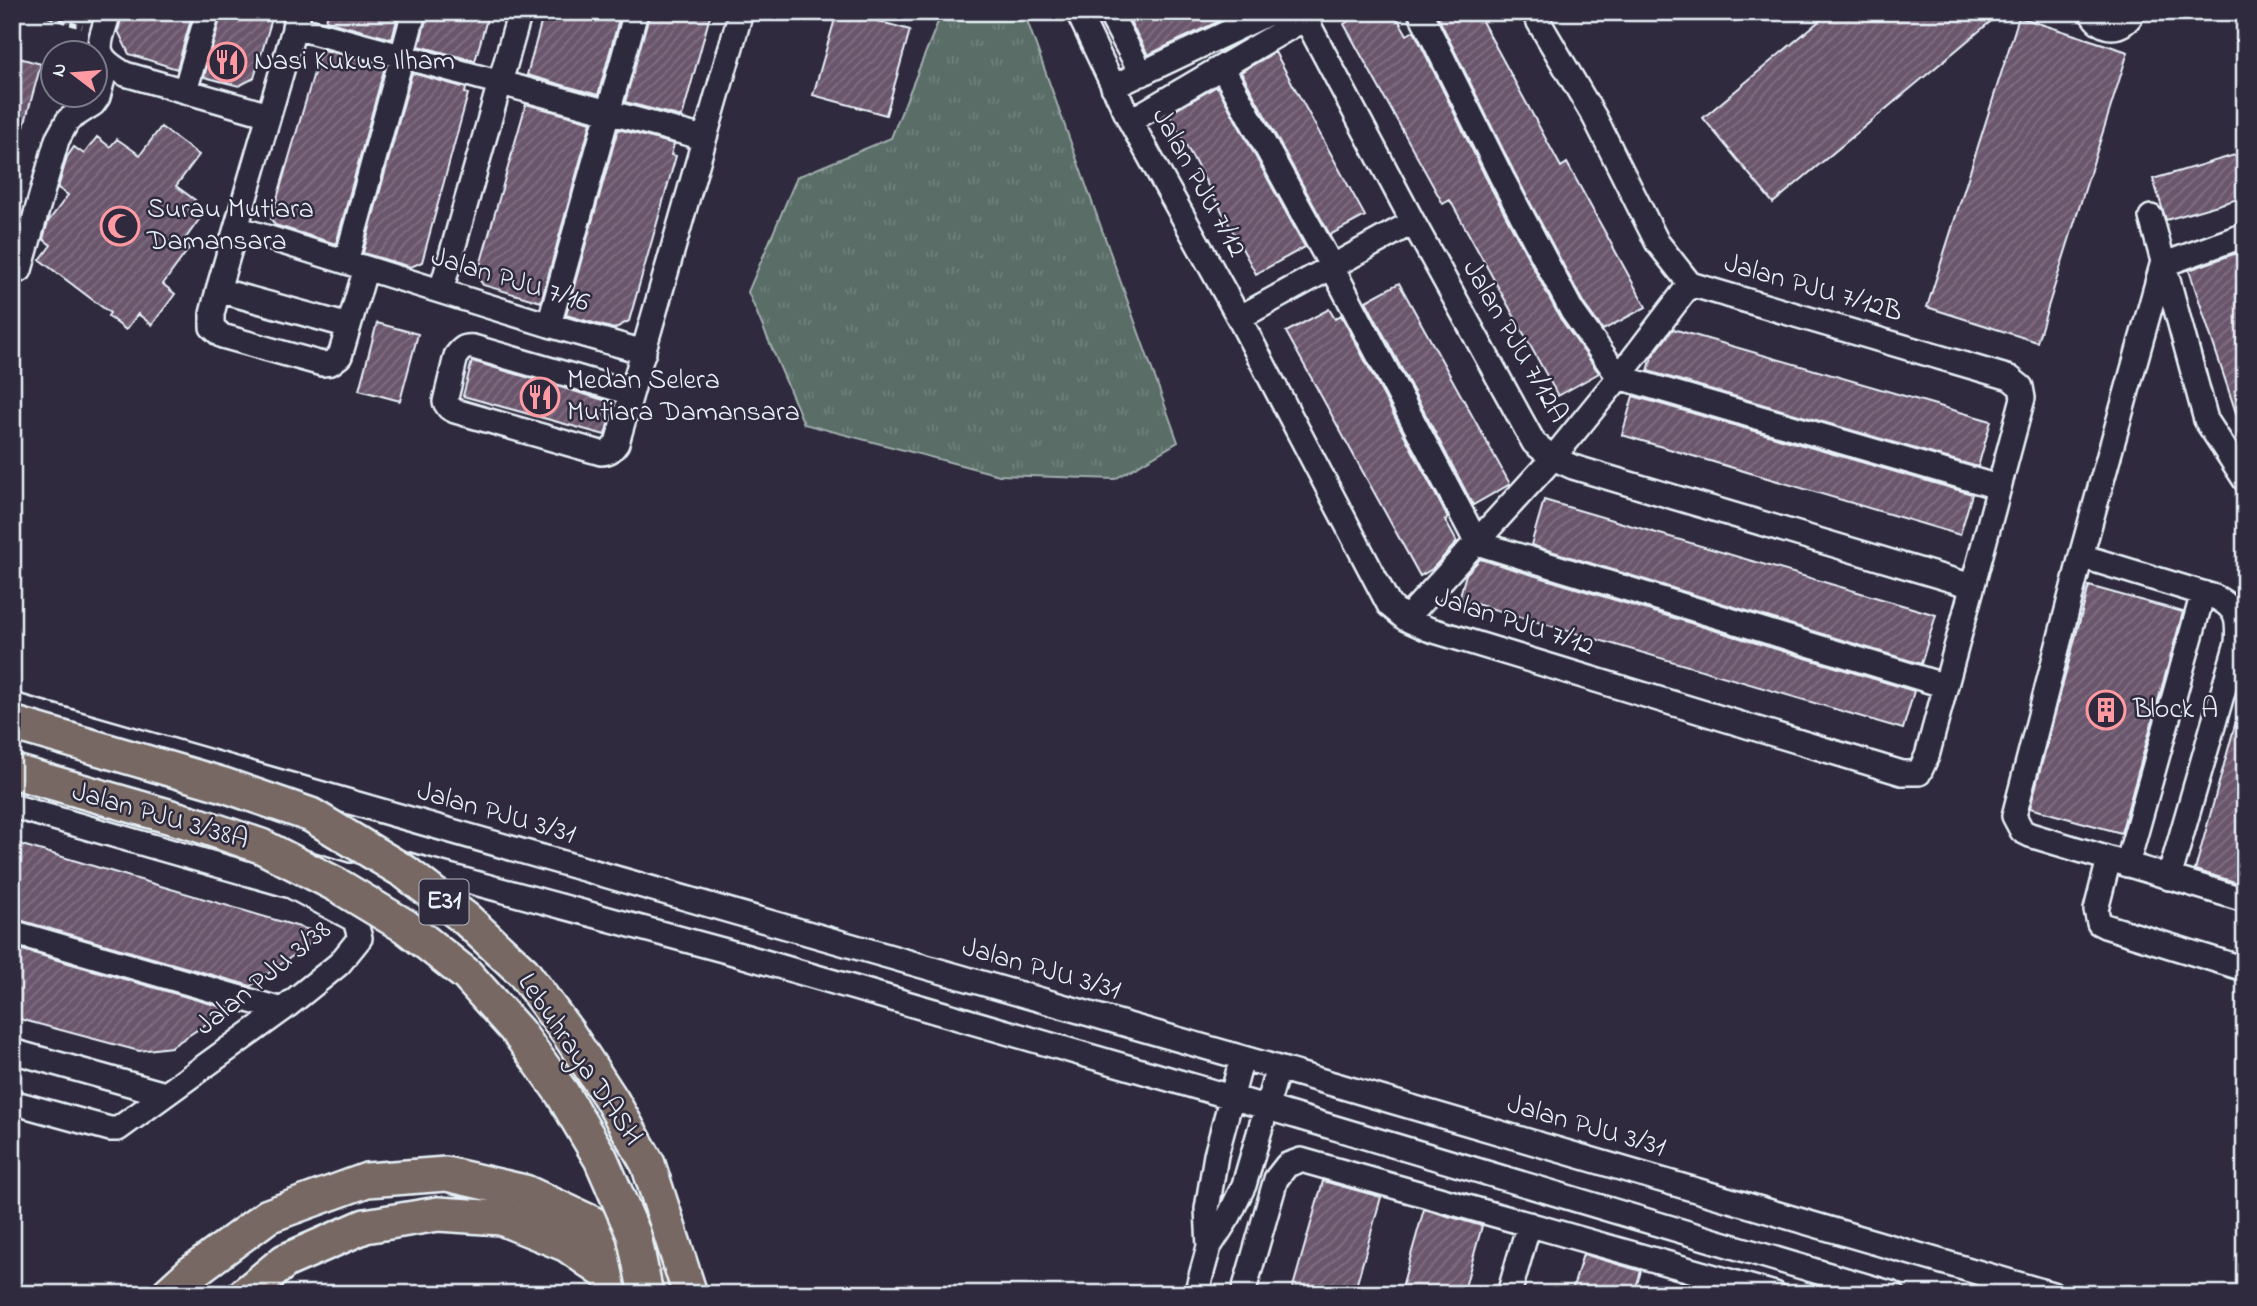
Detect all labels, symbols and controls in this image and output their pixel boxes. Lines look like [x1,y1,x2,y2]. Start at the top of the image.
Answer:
north arrow [38,38,108,108]
restaurant icon: Nasi Kukus Ilham [206,41,248,83]
place label: Nasi Kukus Ilham [254,42,455,83]
text: N [45,60,75,80]
street label: Jalan PJU 7/12 [1140,101,1256,265]
place label: Surau Mutiara Damansara [146,190,314,263]
mosque icon: Surau Mutiara Damansara [99,205,141,247]
street label: Jalan PJU 7/16 [426,237,594,325]
street label: Jalan PJU 7/12B [1719,244,1907,334]
street label: Jalan PJU 7/12A [1451,253,1577,431]
place label: Medan Selera Mutiara Damansara [567,361,800,434]
restaurant icon: Medan Selera Mutiara Damansara [519,376,561,418]
street label: Jalan PJU 7/12 [1429,578,1599,668]
building icon: Block A [2085,689,2127,731]
place label: Block A [2132,690,2218,731]
street label: Jalan PJU 3/38A [67,772,253,862]
street label: Jalan PJU 3/31 [412,772,580,856]
road number: E31 [420,880,468,925]
street label: Jalan PJU 3/38 [187,911,341,1047]
street label: Jalan PJU 3/31 [957,928,1125,1012]
street label: Lebuhraya DASH [506,965,652,1155]
street label: Jalan PJU 3/31 [1502,1085,1670,1169]

